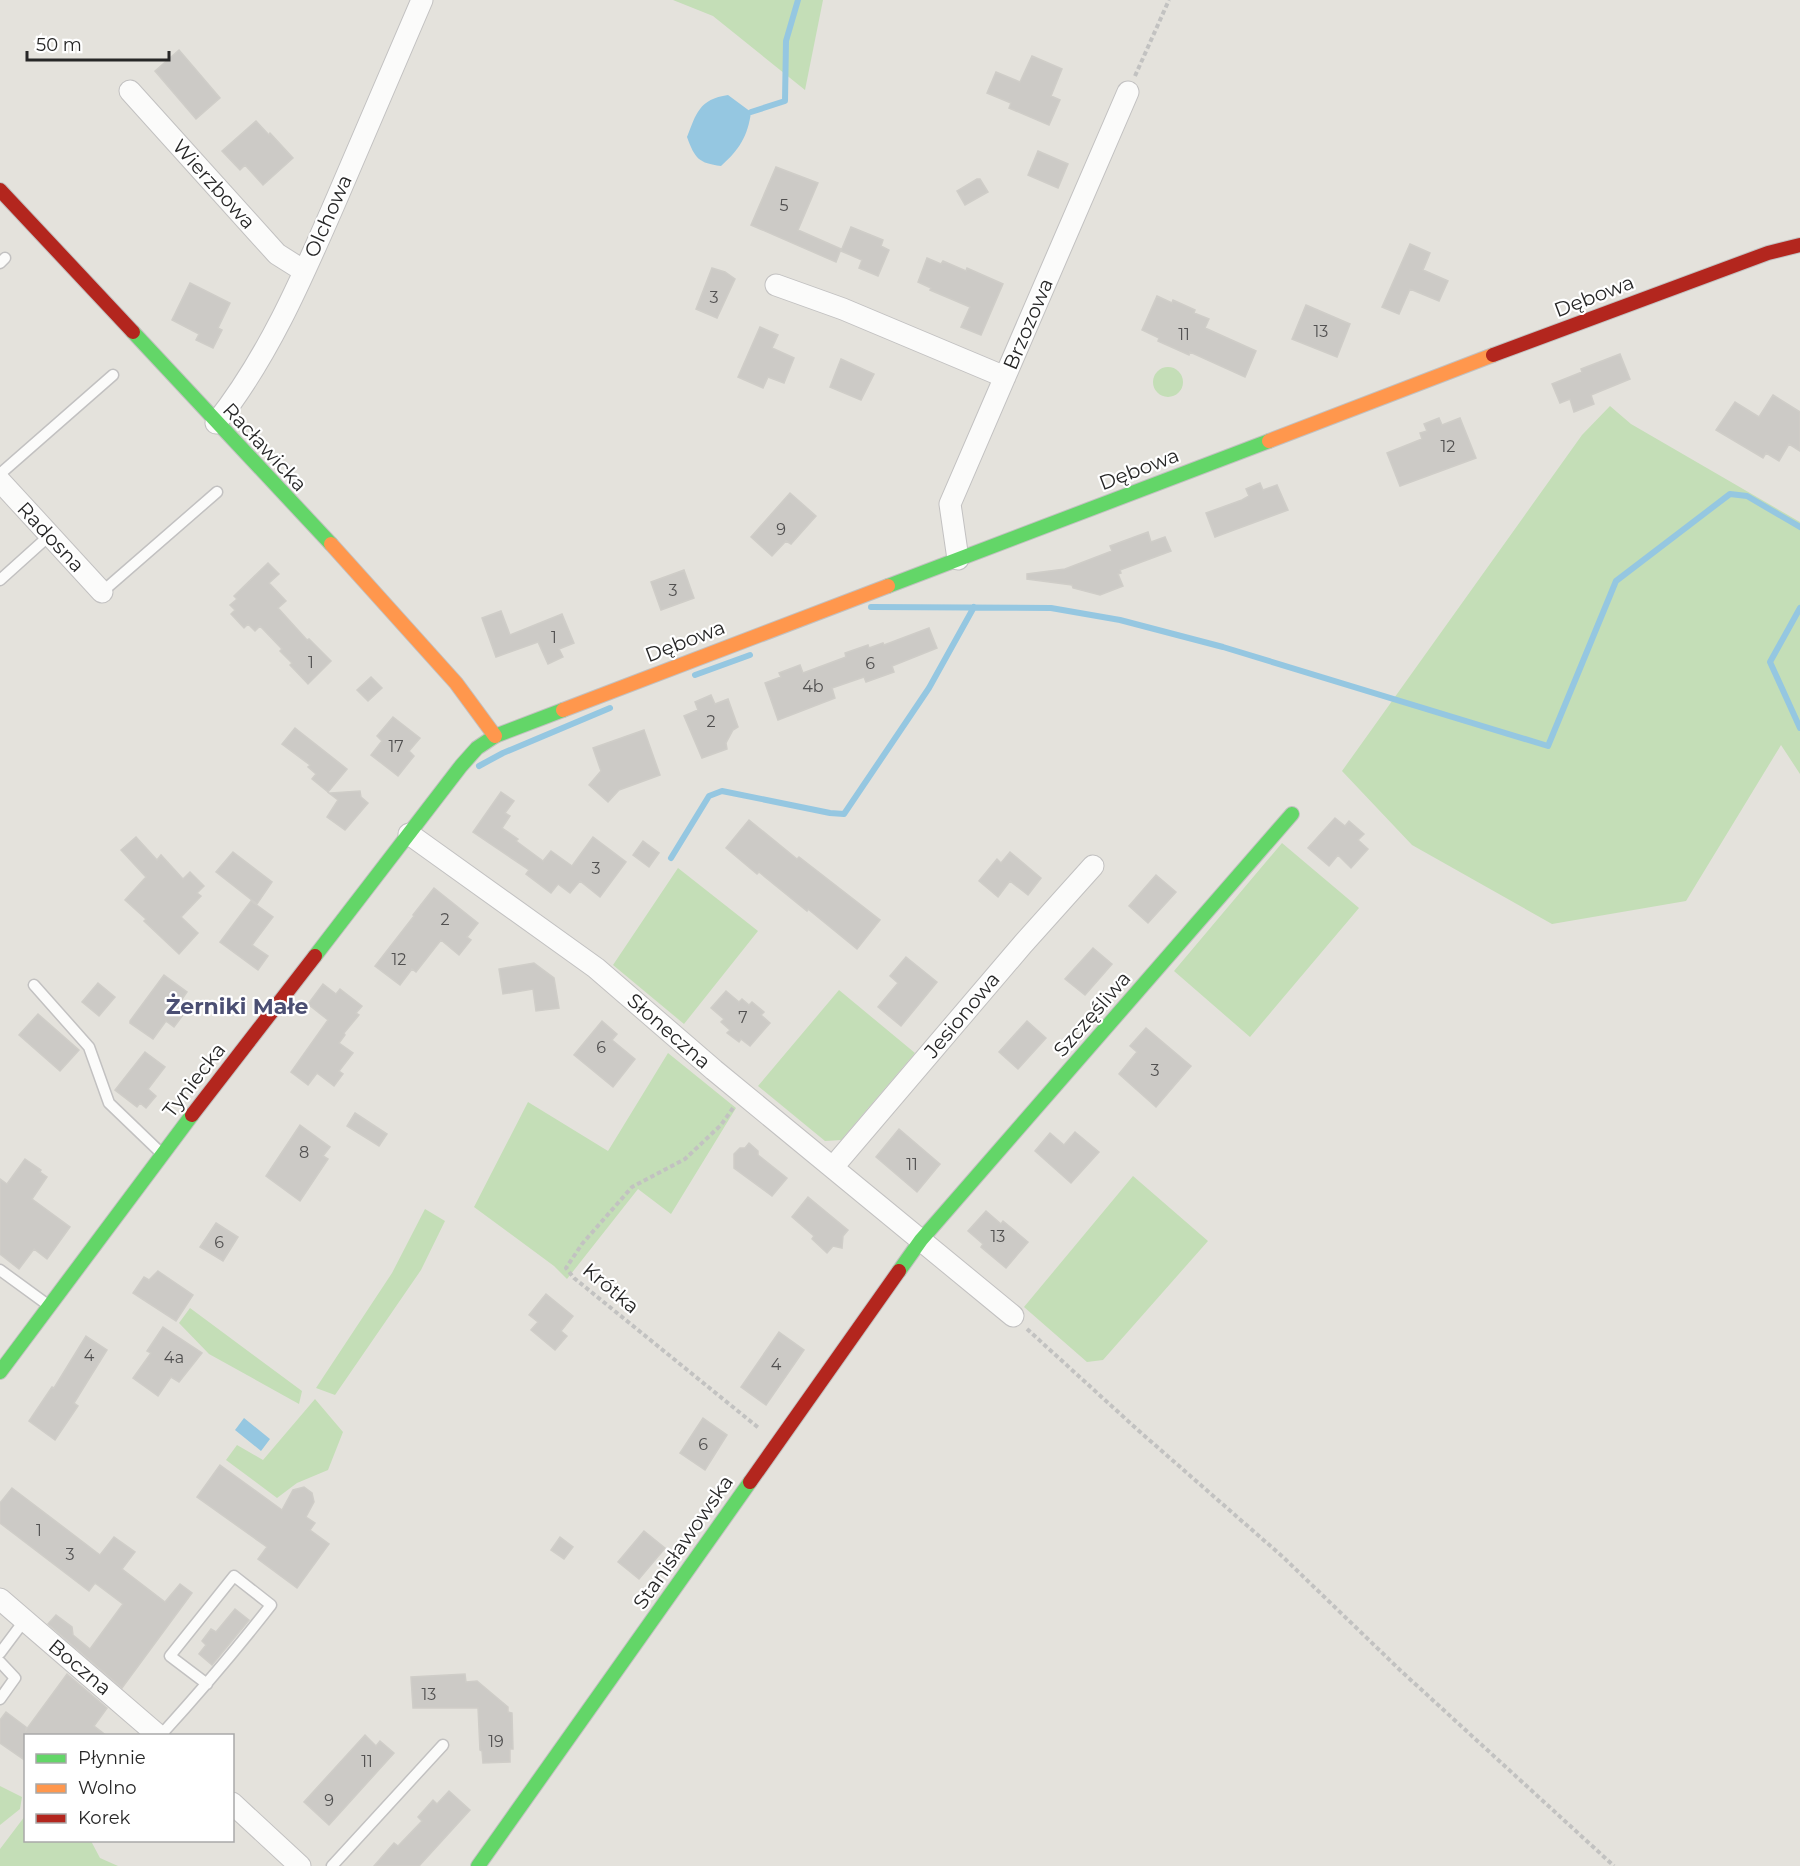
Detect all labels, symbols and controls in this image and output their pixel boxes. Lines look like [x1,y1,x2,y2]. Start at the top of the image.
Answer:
scale bar [27,24,170,62]
text: 50 m [36,34,82,56]
street label: Wierzbowa [167,134,261,234]
street label: Olchowa [299,171,357,261]
house number: 5 [779,196,789,215]
street label: Dębowa [1551,270,1637,322]
street label: Brzozowa [998,275,1058,373]
house number: 3 [709,288,719,307]
house number: 13 [1314,322,1328,341]
house number: 11 [1178,325,1190,344]
street label: Racławicka [218,398,312,496]
house number: 12 [1441,437,1455,456]
street label: Dębowa [1096,443,1182,495]
street label: Radosna [12,497,90,577]
house number: 9 [776,520,786,539]
house number: 3 [668,581,678,600]
street label: Dębowa [642,615,728,667]
house number: 1 [551,628,557,647]
house number: 1 [308,653,314,672]
house number: 6 [865,654,875,673]
house number: 4b [802,677,824,696]
house number: 2 [706,712,716,731]
house number: 17 [388,737,404,756]
house number: 3 [591,859,601,878]
house number: 2 [440,910,450,929]
house number: 12 [392,950,406,969]
street label: Szczęśliwa [1048,966,1136,1062]
street label: Jesionowa [919,967,1005,1064]
street label: Słoneczna [622,988,716,1074]
district label: Żerniki Małe [166,993,308,1020]
house number: 7 [738,1008,748,1027]
street label: Tyniecka [157,1038,231,1122]
house number: 6 [596,1038,606,1057]
house number: 3 [1150,1061,1160,1080]
house number: 8 [299,1143,309,1162]
house number: 11 [906,1155,918,1174]
house number: 13 [991,1227,1005,1246]
house number: 6 [214,1233,224,1252]
street label: Krótka [578,1258,644,1318]
house number: 4 [84,1346,95,1365]
house number: 4a [164,1348,184,1367]
house number: 4 [771,1355,782,1374]
house number: 6 [698,1435,708,1454]
street label: Stanisławowska [628,1470,738,1614]
house number: 1 [36,1521,42,1540]
house number: 3 [65,1545,75,1564]
street label: Boczna [44,1634,116,1700]
house number: 13 [422,1685,436,1704]
house number: 19 [488,1732,504,1751]
legend [24,1734,234,1842]
text: Płynnie [78,1747,146,1769]
house number: 11 [361,1752,373,1771]
text: Wolno [78,1777,137,1799]
house number: 9 [324,1791,334,1810]
text: Korek [78,1807,131,1829]

